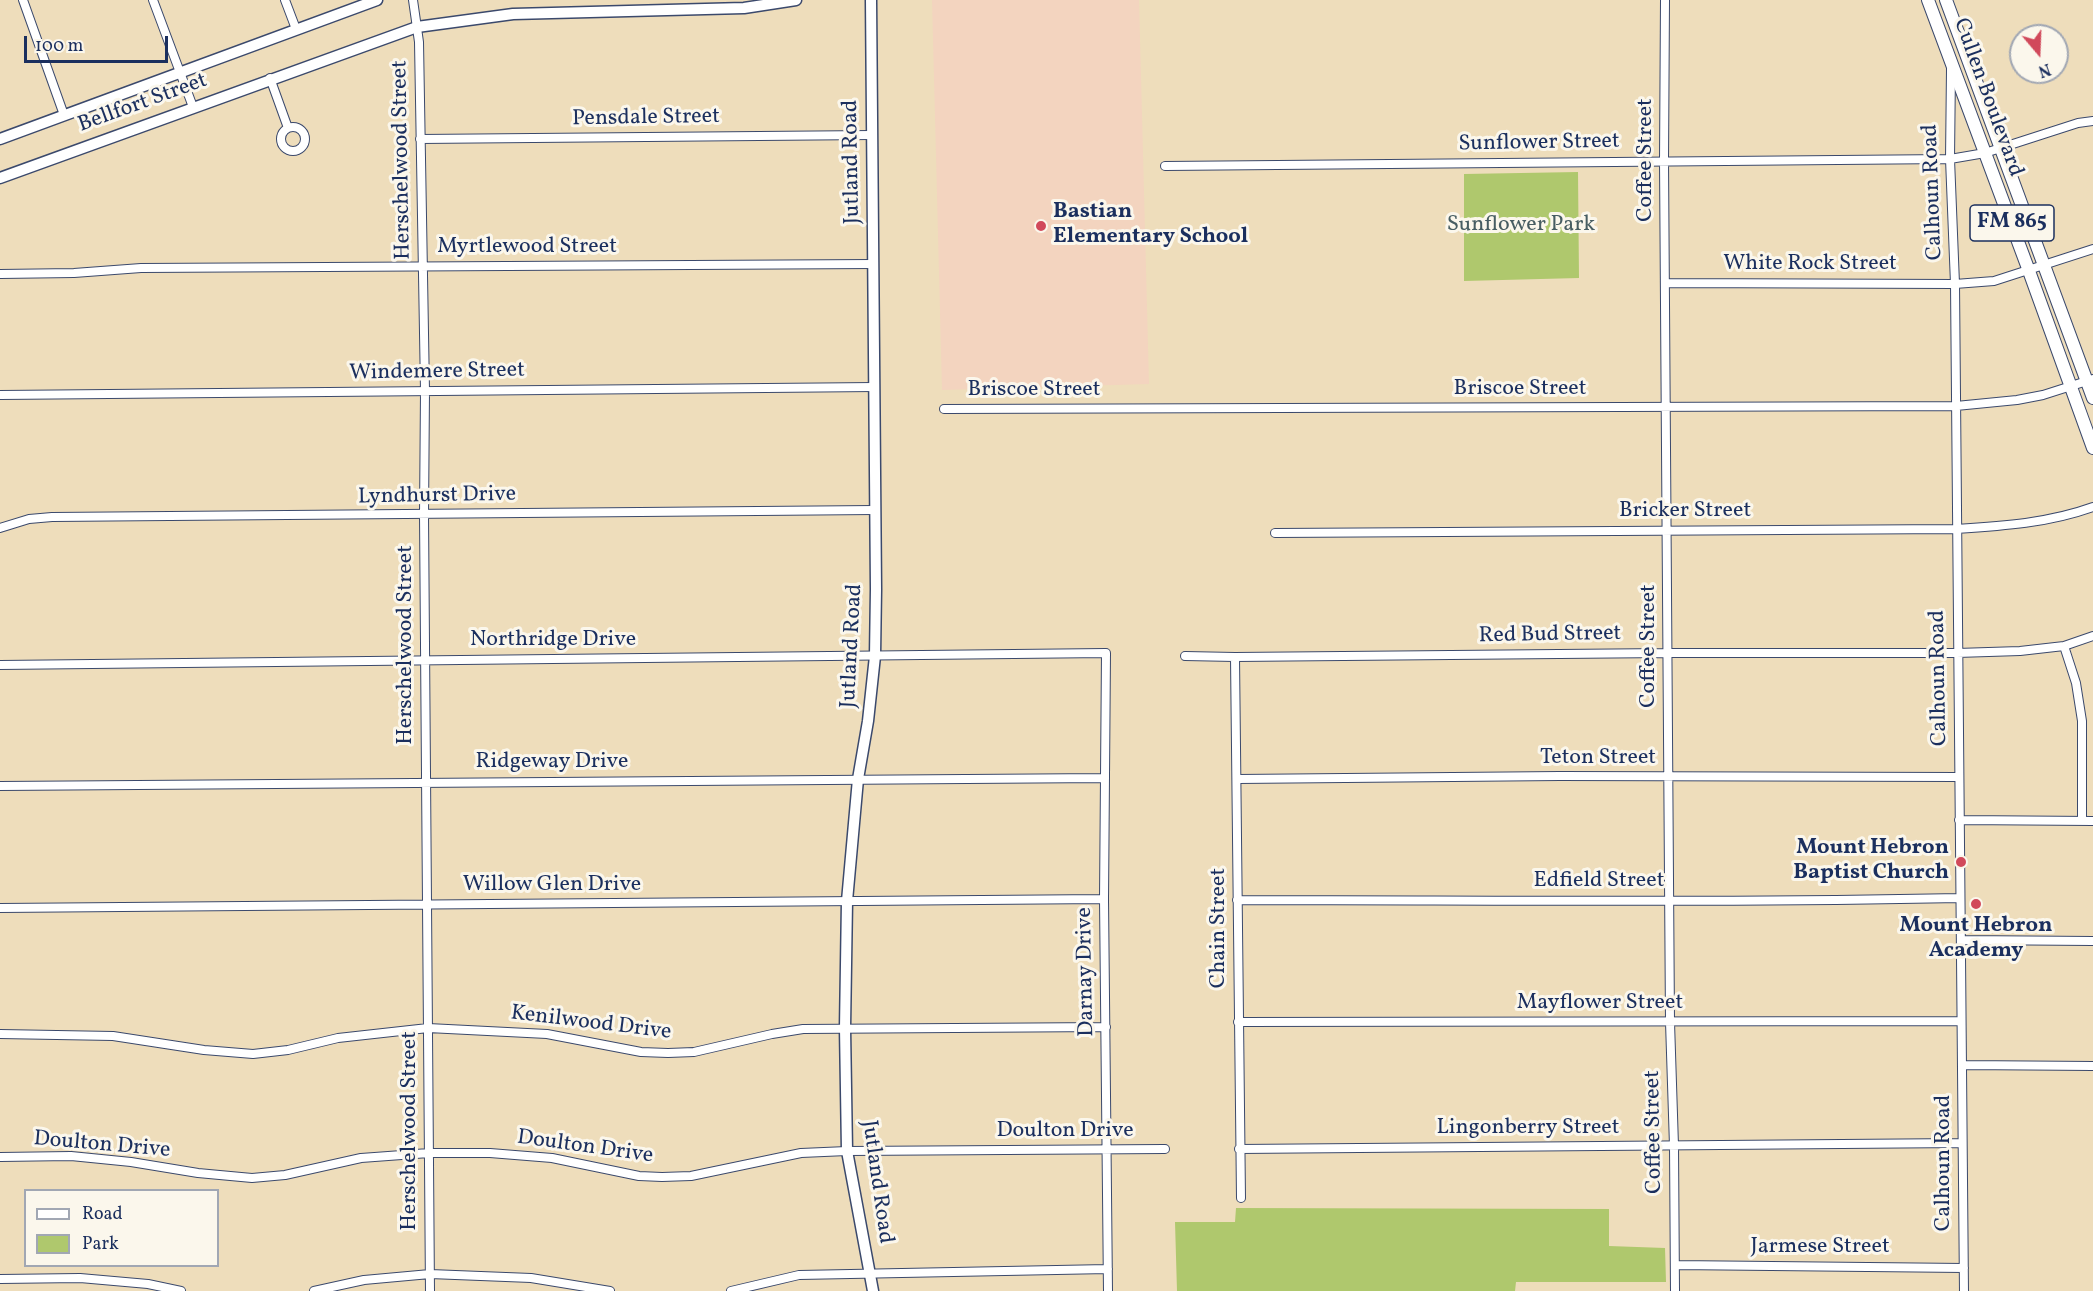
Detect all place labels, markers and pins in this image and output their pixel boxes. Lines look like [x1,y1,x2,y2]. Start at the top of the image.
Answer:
place label: Bastian Elementary School [1053,200,1248,252]
marker: Bastian Elementary School [1034,219,1048,233]
place label: Mount Hebron Baptist Church [1793,836,1949,888]
marker: Mount Hebron Baptist Church [1954,855,1968,869]
marker: Mount Hebron Academy [1969,897,1983,911]
place label: Mount Hebron Academy [1900,914,2052,966]

